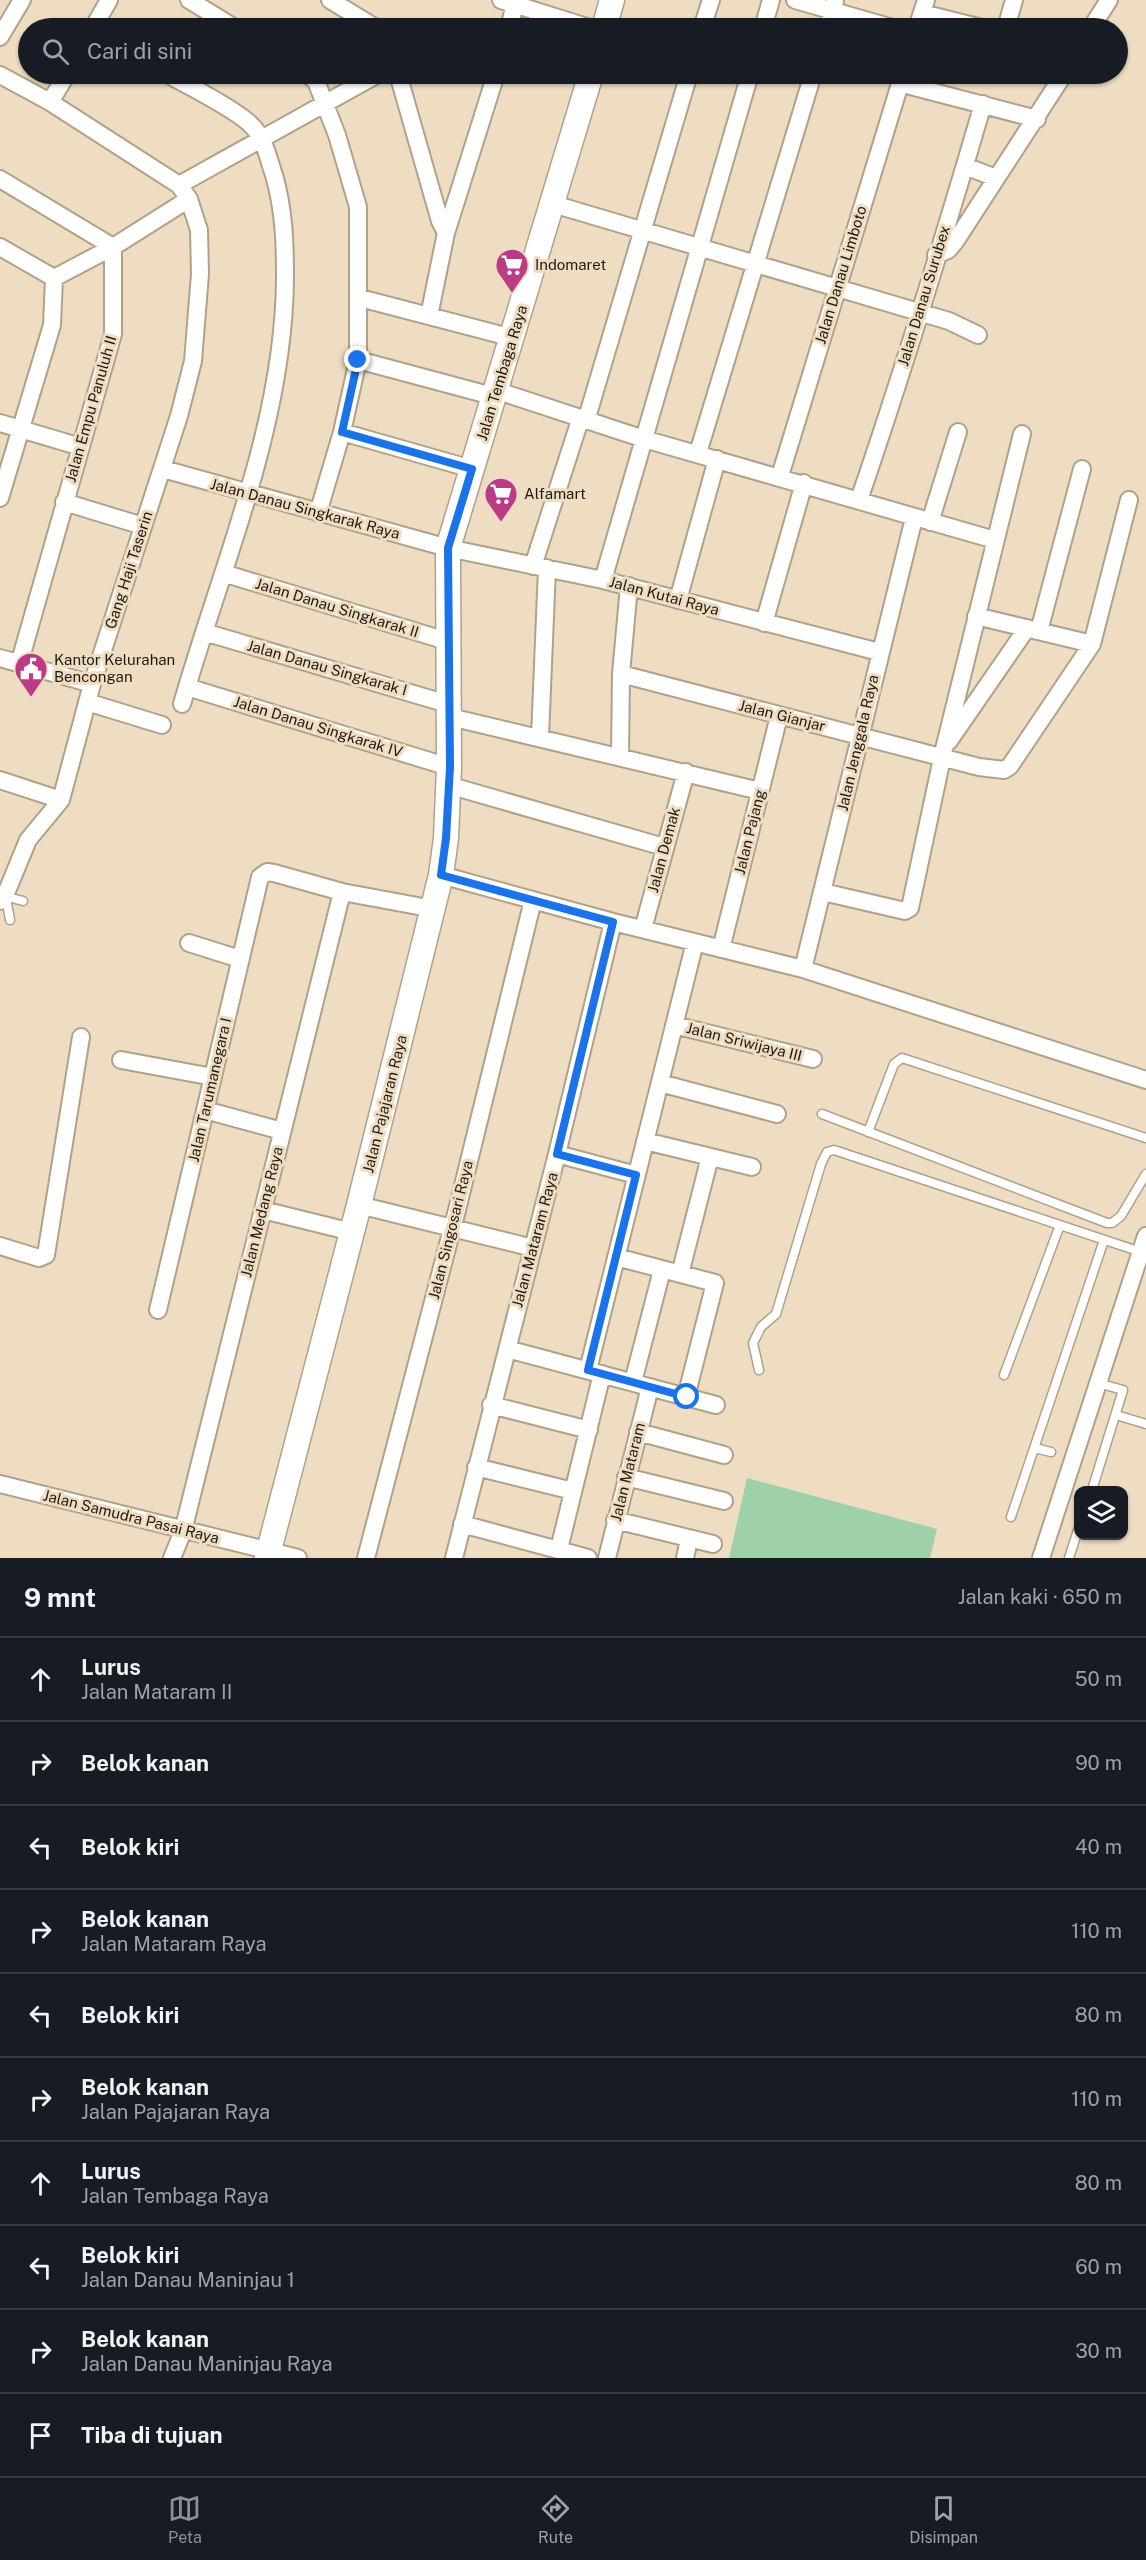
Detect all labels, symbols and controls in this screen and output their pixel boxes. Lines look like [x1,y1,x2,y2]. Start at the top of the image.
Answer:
search box [18,18,1128,84]
icon: search [39,35,72,68]
text: Cari di sini [87,38,192,64]
street label: Jalan Danau Limboto [811,204,870,346]
street label: Jalan Danau Surubex [894,224,953,368]
supermarket icon: Indomaret [494,247,530,294]
place label: Indomaret [535,256,606,273]
street label: Jalan Tembaga Raya [473,303,530,443]
street label: Jalan Empu Panuluh II [61,334,120,484]
route end [344,346,370,372]
street label: Jalan Danau Singkarak Raya [208,475,402,542]
supermarket icon: Alfamart [483,476,519,523]
place label: Alfamart [524,485,586,502]
street label: Gang Haji Taserin [101,509,156,631]
street label: Jalan Kutai Raya [607,573,721,618]
street label: Jalan Danau Singkarak II [253,575,421,640]
street label: Jalan Danau Singkarak I [245,637,409,699]
public building icon: Kantor Kelurahan Bencongan [13,651,49,698]
place label: Kantor Kelurahan Bencongan [54,651,175,685]
street label: Jalan Jenggala Raya [834,673,881,813]
street label: Jalan Danau Singkarak IV [232,693,405,760]
street label: Jalan Gianjar [737,697,827,735]
street label: Jalan Pajang [731,788,768,876]
street label: Jalan Demak [644,805,683,894]
street label: Jalan Tarumanegara I [185,1016,234,1164]
street label: Jalan Sriwijaya III [684,1019,804,1064]
street label: Jalan Pajajaran Raya [359,1033,410,1175]
street label: Jalan Medang Raya [237,1145,286,1279]
street label: Jalan Singosari Raya [425,1159,476,1301]
street label: Jalan Mataram Raya [508,1170,561,1309]
route start [673,1383,699,1409]
street label: Jalan Mataram [607,1421,648,1523]
street label: Jalan Samudra Pasai Raya [41,1486,221,1547]
map controls [1074,1486,1128,1540]
button: layers [1074,1486,1128,1540]
text: 9 mnt [24,1582,96,1613]
text: Jalan kaki · 650 m [958,1585,1122,1609]
text: Lurus [81,1654,141,1680]
icon: ahead [24,1663,57,1696]
text: 50 m [1075,1667,1122,1691]
text: Jalan Mataram II [81,1680,232,1704]
icon: right [24,1747,57,1780]
text: Belok kanan [81,1750,209,1776]
text: 90 m [1075,1751,1122,1775]
icon: left [24,1831,57,1864]
text: Belok kiri [81,1834,179,1860]
text: 40 m [1075,1835,1122,1859]
text: Belok kanan [81,1906,209,1932]
icon: right [24,1915,57,1948]
text: 110 m [1071,1919,1122,1943]
text: Jalan Mataram Raya [81,1932,267,1956]
icon: left [24,1999,57,2032]
text: Belok kiri [81,2002,179,2028]
text: 80 m [1075,2003,1122,2027]
text: Belok kanan [81,2074,209,2100]
icon: right [24,2083,57,2116]
text: 110 m [1071,2087,1122,2111]
text: Jalan Pajajaran Raya [81,2100,270,2124]
text: Lurus [81,2158,141,2184]
icon: ahead [24,2167,57,2200]
text: 80 m [1075,2171,1122,2195]
text: Jalan Tembaga Raya [81,2184,269,2208]
text: Belok kiri [81,2242,179,2268]
icon: left [24,2251,57,2284]
text: 60 m [1075,2255,1122,2279]
text: Jalan Danau Maninjau 1 [81,2268,295,2292]
text: Belok kanan [81,2326,209,2352]
icon: right [24,2335,57,2368]
text: 30 m [1075,2339,1122,2363]
text: Jalan Danau Maninjau Raya [81,2352,332,2376]
icon: arrive [24,2419,57,2452]
text: Tiba di tujuan [81,2422,222,2448]
tab: Peta [168,2492,202,2547]
tab: Rute [538,2492,573,2547]
tab: Disimpan [909,2492,978,2547]

